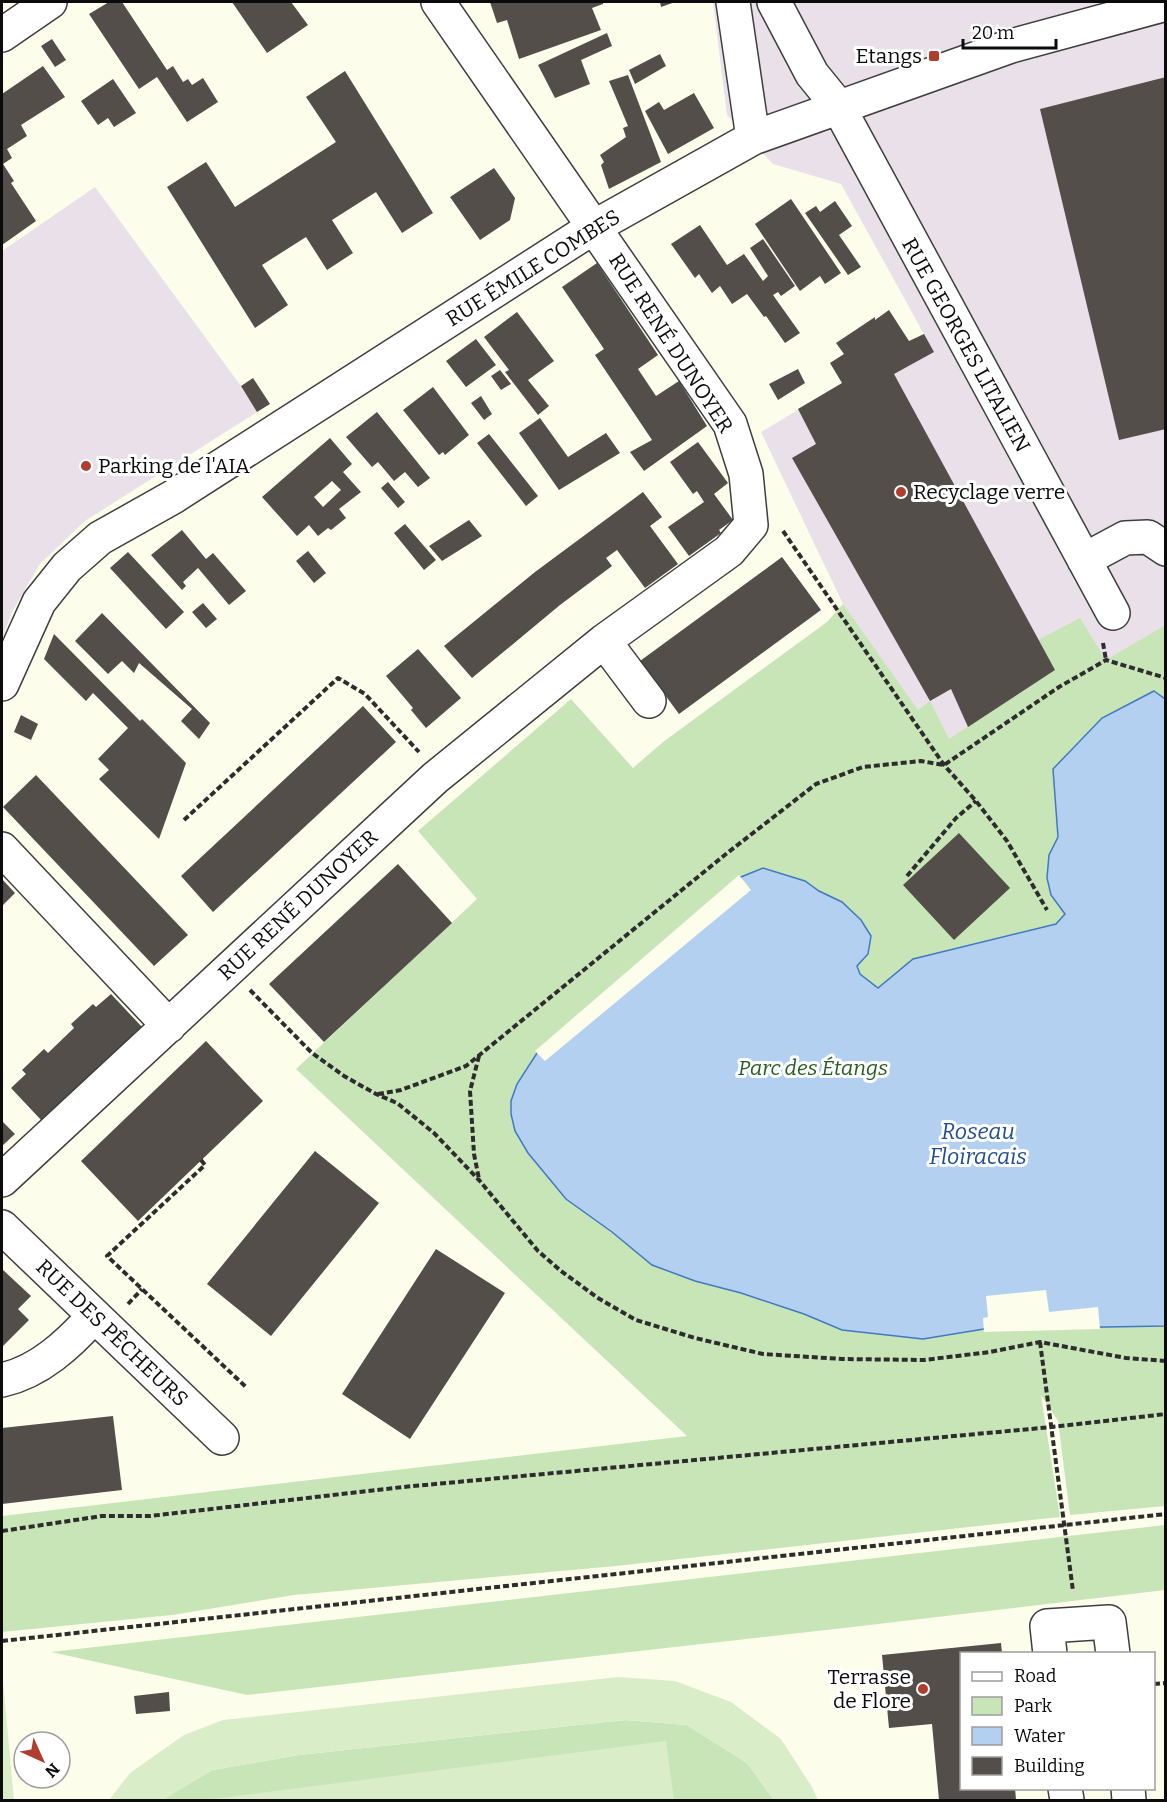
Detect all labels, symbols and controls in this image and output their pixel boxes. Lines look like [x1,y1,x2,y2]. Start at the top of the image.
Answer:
scale bar [963,12,1056,50]
text: 20 m [972,22,1014,44]
place label: Etangs [856,43,922,69]
marker: Etangs [927,49,941,63]
street label: RUE ÉMILE COMBES [441,204,625,332]
street label: RUE GEORGES LITALIEN [896,233,1036,457]
street label: RUE RENÉ DUNOYER [603,248,739,438]
place label: Parking de l'AIA [98,453,250,479]
marker: Parking de l'AIA [79,459,93,473]
place label: Recyclage verre [913,479,1065,505]
marker: Recyclage verre [894,485,908,499]
street label: RUE RENÉ DUNOYER [213,824,383,986]
park label: Parc des Étangs [738,1055,888,1081]
water label: Roseau Floiracais [929,1118,1027,1170]
street label: RUE DES PÊCHEURS [31,1254,193,1412]
legend [960,1652,1155,1790]
place label: Terrasse de Flore [828,1664,911,1714]
text: Road [1014,1665,1057,1687]
marker: Terrasse de Flore [916,1682,930,1696]
text: Park [1014,1695,1053,1717]
text: Water [1014,1725,1065,1747]
north arrow [12,1730,72,1790]
text: Building [1014,1755,1085,1777]
text: N [41,1759,63,1781]

